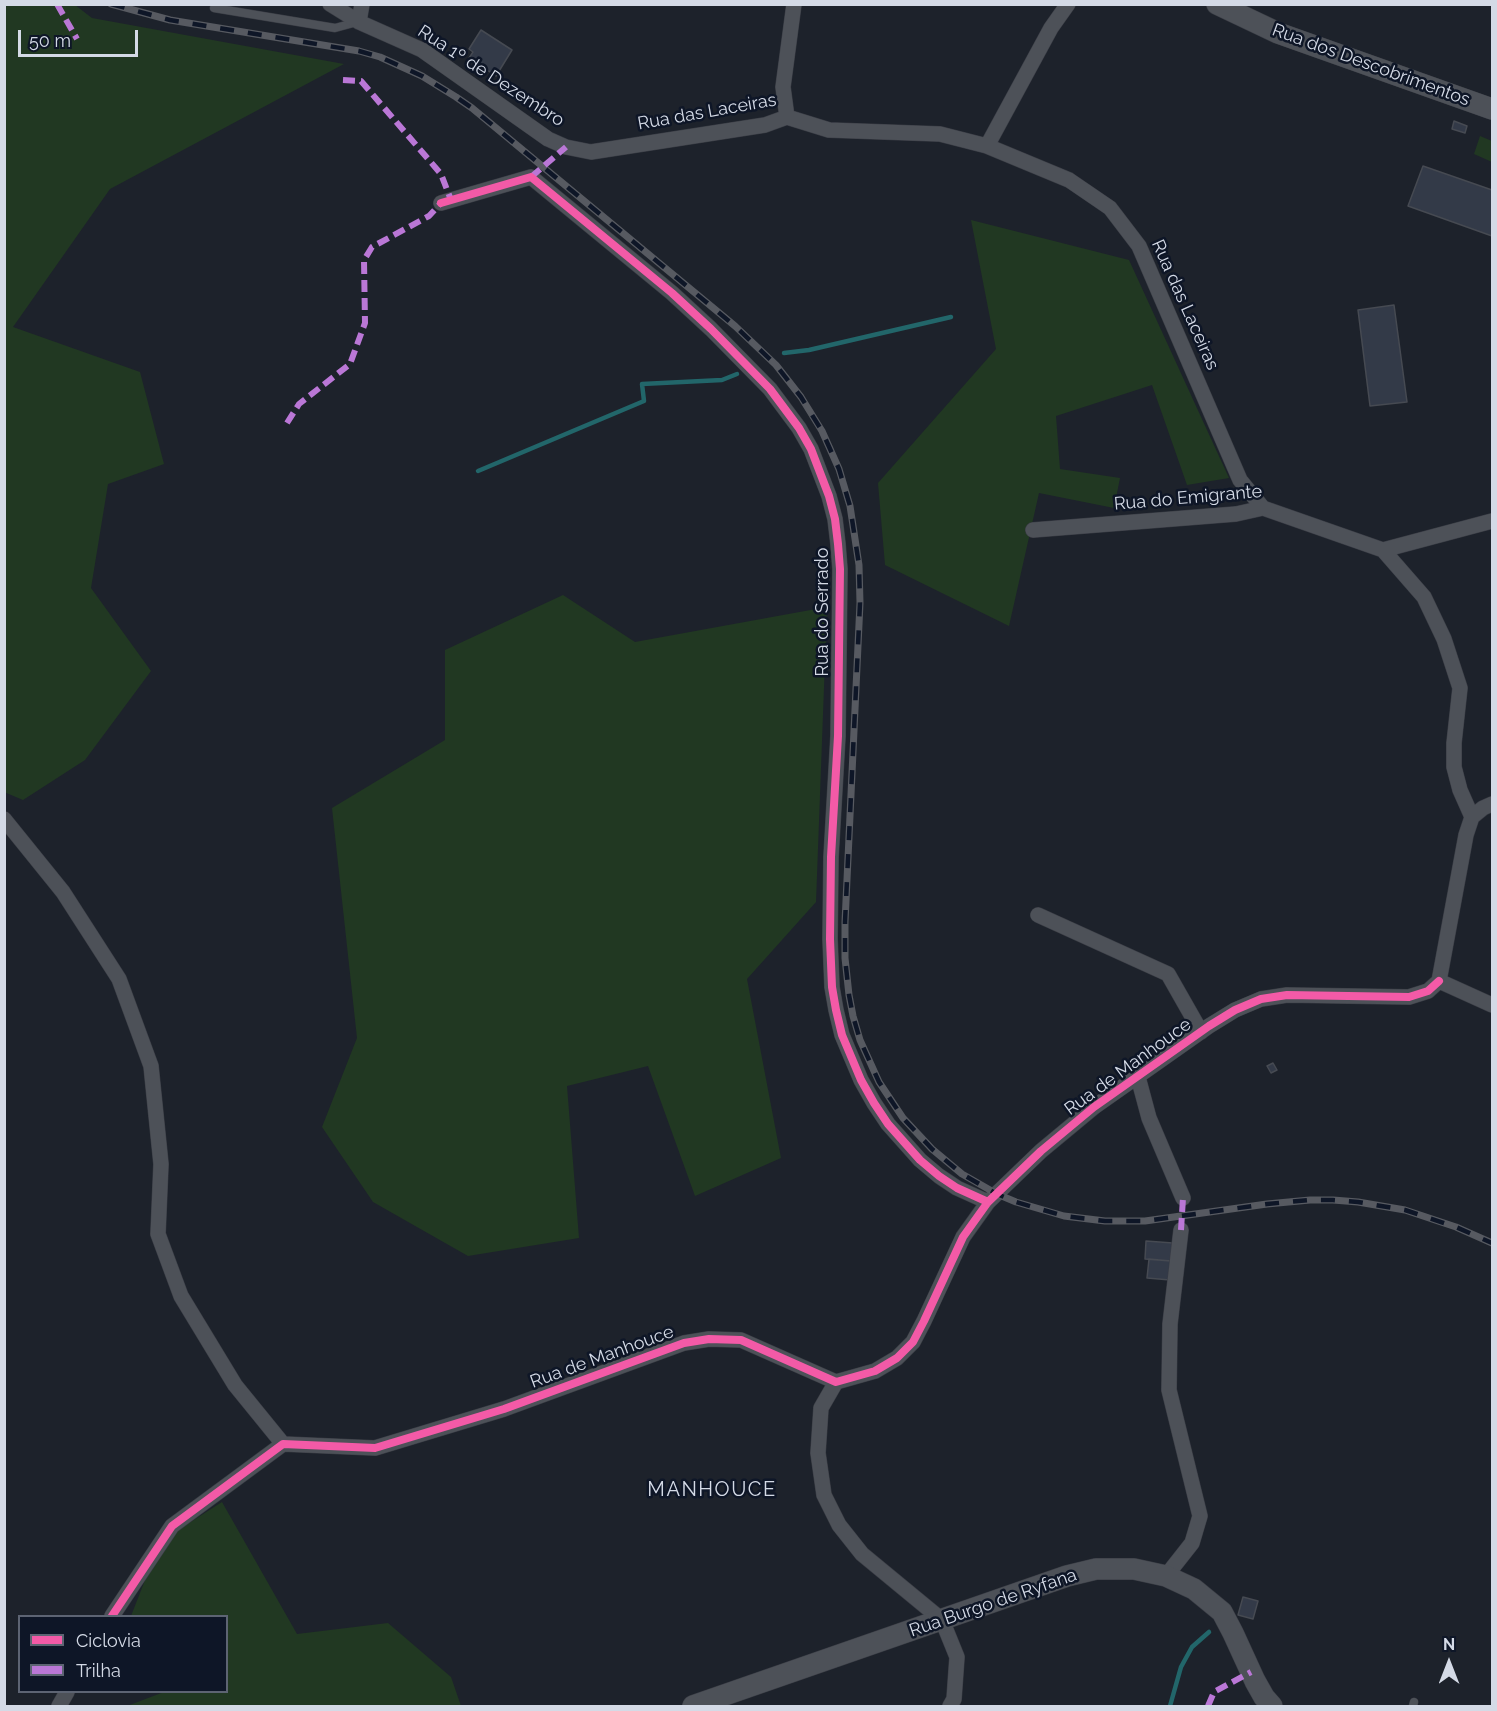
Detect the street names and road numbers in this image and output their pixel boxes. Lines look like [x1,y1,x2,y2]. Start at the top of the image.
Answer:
street label: Rua dos Descobrimentos [1269,19,1473,111]
street label: Rua 1º de Dezembro [414,21,568,131]
street label: Rua das Laceiras [636,89,778,135]
street label: Rua das Laceiras [1147,236,1223,374]
street label: Rua do Emigrante [1113,481,1263,515]
street label: Rua do Serrado [812,547,834,677]
street label: Rua de Manhouce [1060,1014,1196,1120]
street label: Rua de Manhouce [527,1321,677,1393]
street label: Rua Burgo de Ryfana [906,1564,1080,1642]

